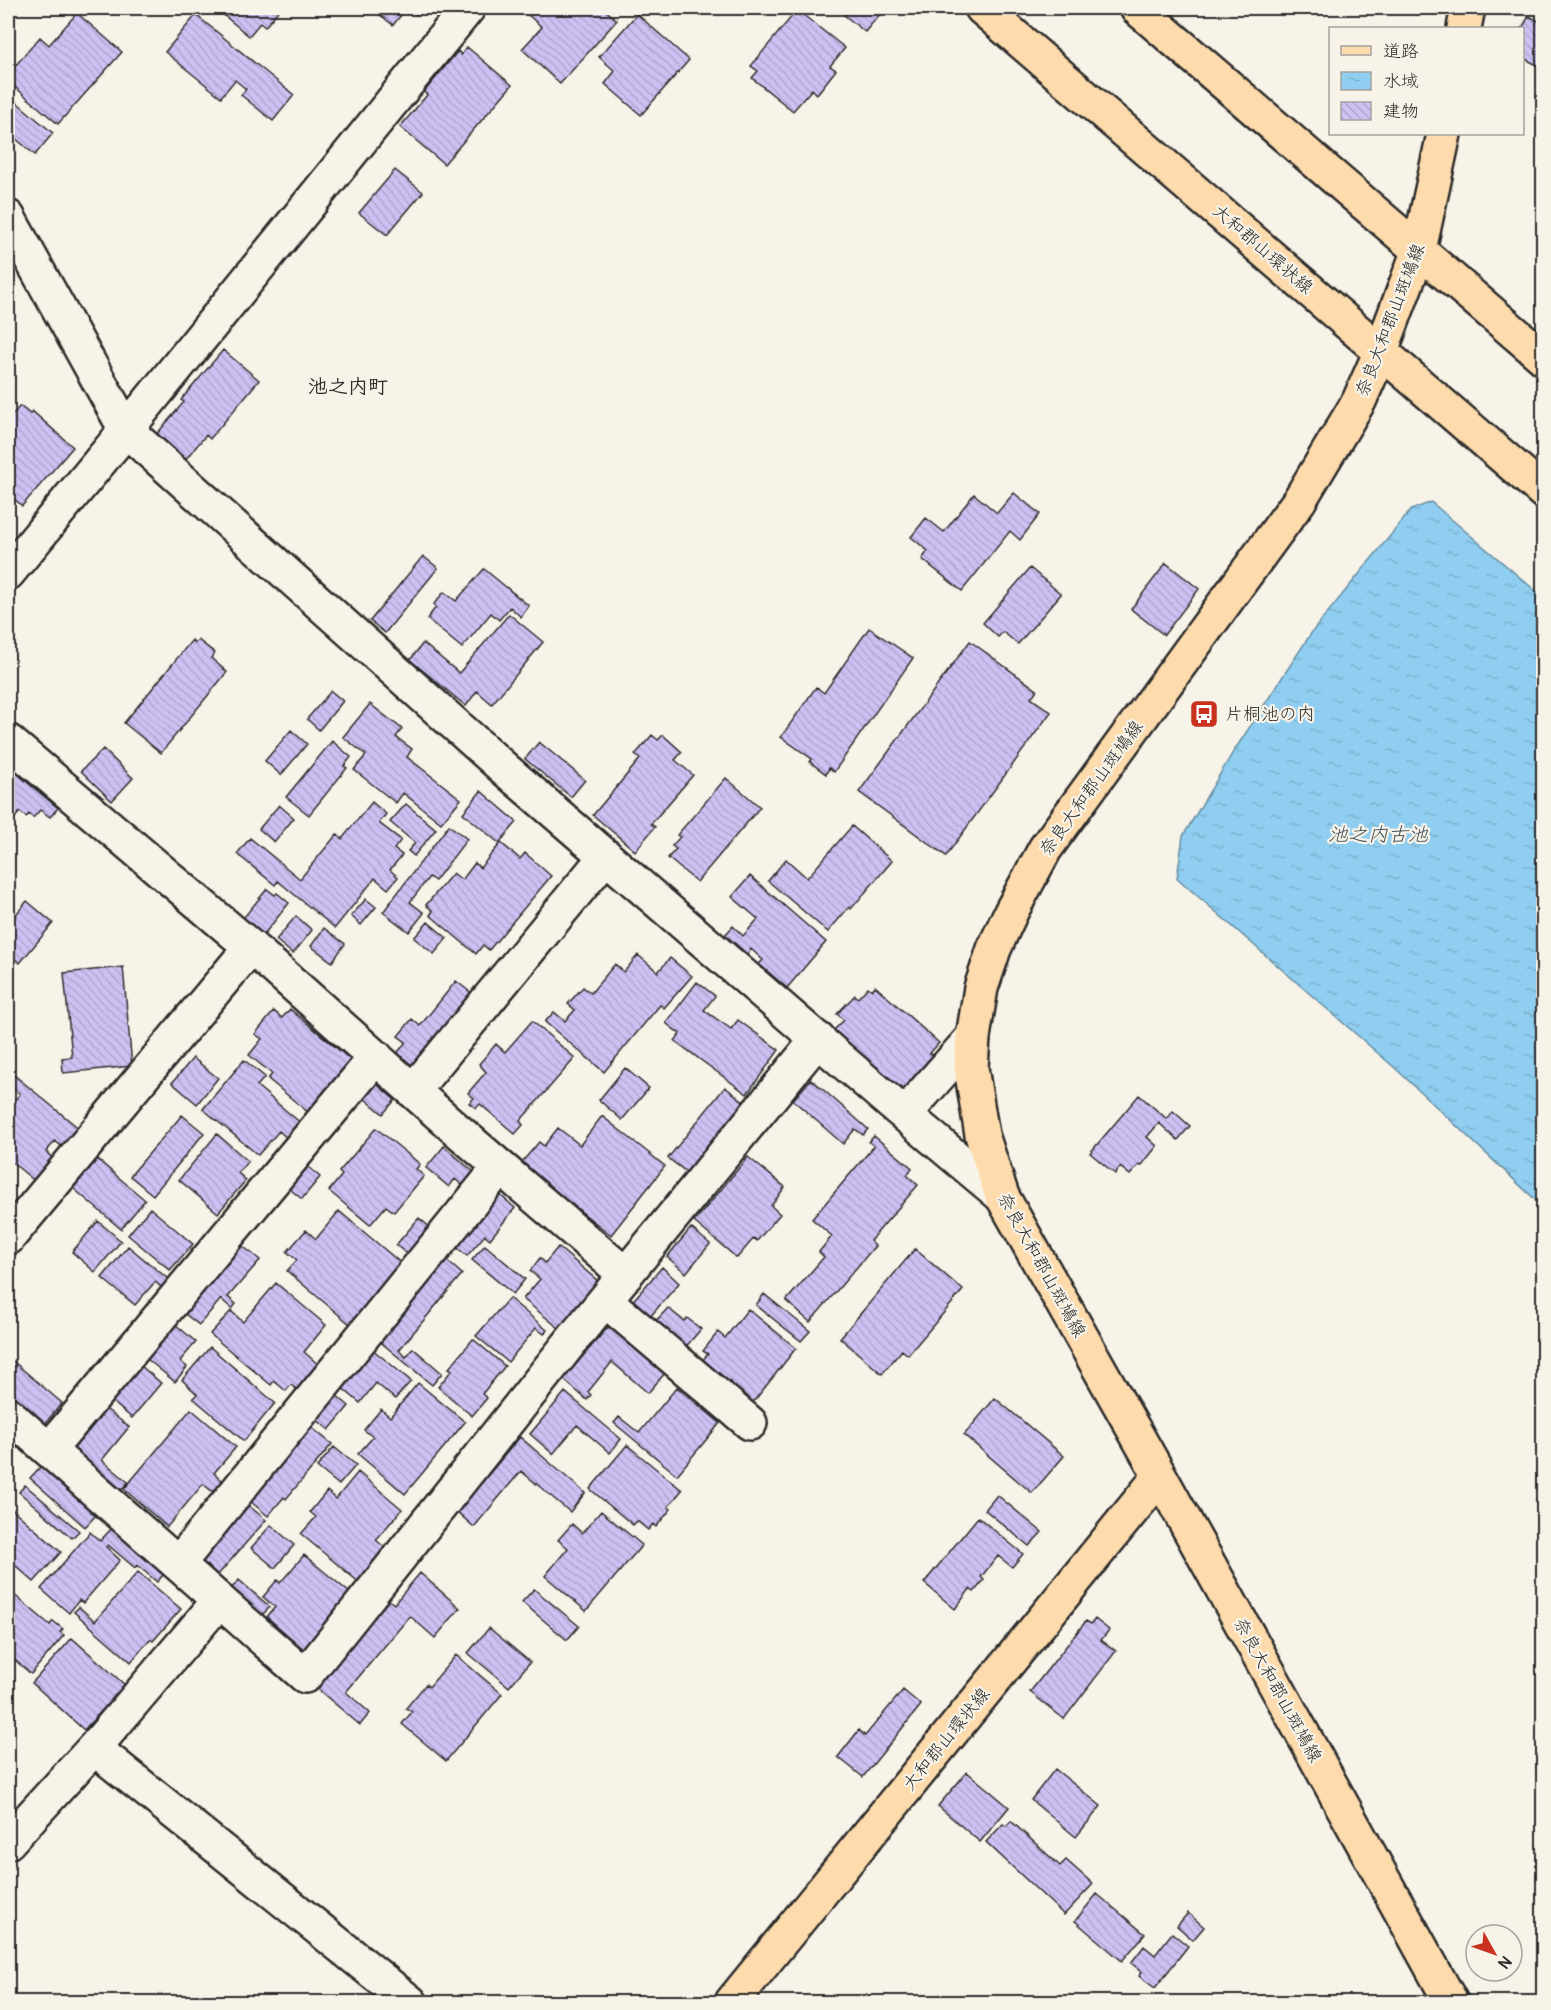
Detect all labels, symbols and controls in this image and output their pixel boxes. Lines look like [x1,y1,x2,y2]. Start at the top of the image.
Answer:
legend [1329,27,1524,135]
text: 道路 [1383,40,1419,63]
text: 水域 [1383,70,1419,93]
text: 建物 [1383,100,1419,123]
street label: 大和郡山環状線 [1208,199,1318,299]
street label: 奈良大和郡山斑鳩線 [1351,240,1430,400]
district label: 池之内町 [308,374,388,399]
bus stop icon: 片桐池の内 [1188,698,1220,730]
place label: 片桐池の内 [1225,703,1315,726]
street label: 奈良大和郡山斑鳩線 [1034,716,1148,861]
water label: 池之内古池 [1328,822,1429,847]
street label: 奈良大和郡山斑鳩線 [992,1189,1091,1342]
street label: 奈良大和郡山斑鳩線 [1228,1614,1327,1767]
street label: 大和郡山環状線 [898,1683,995,1796]
north arrow [1464,1923,1524,1983]
text: N [1493,1951,1516,1973]

